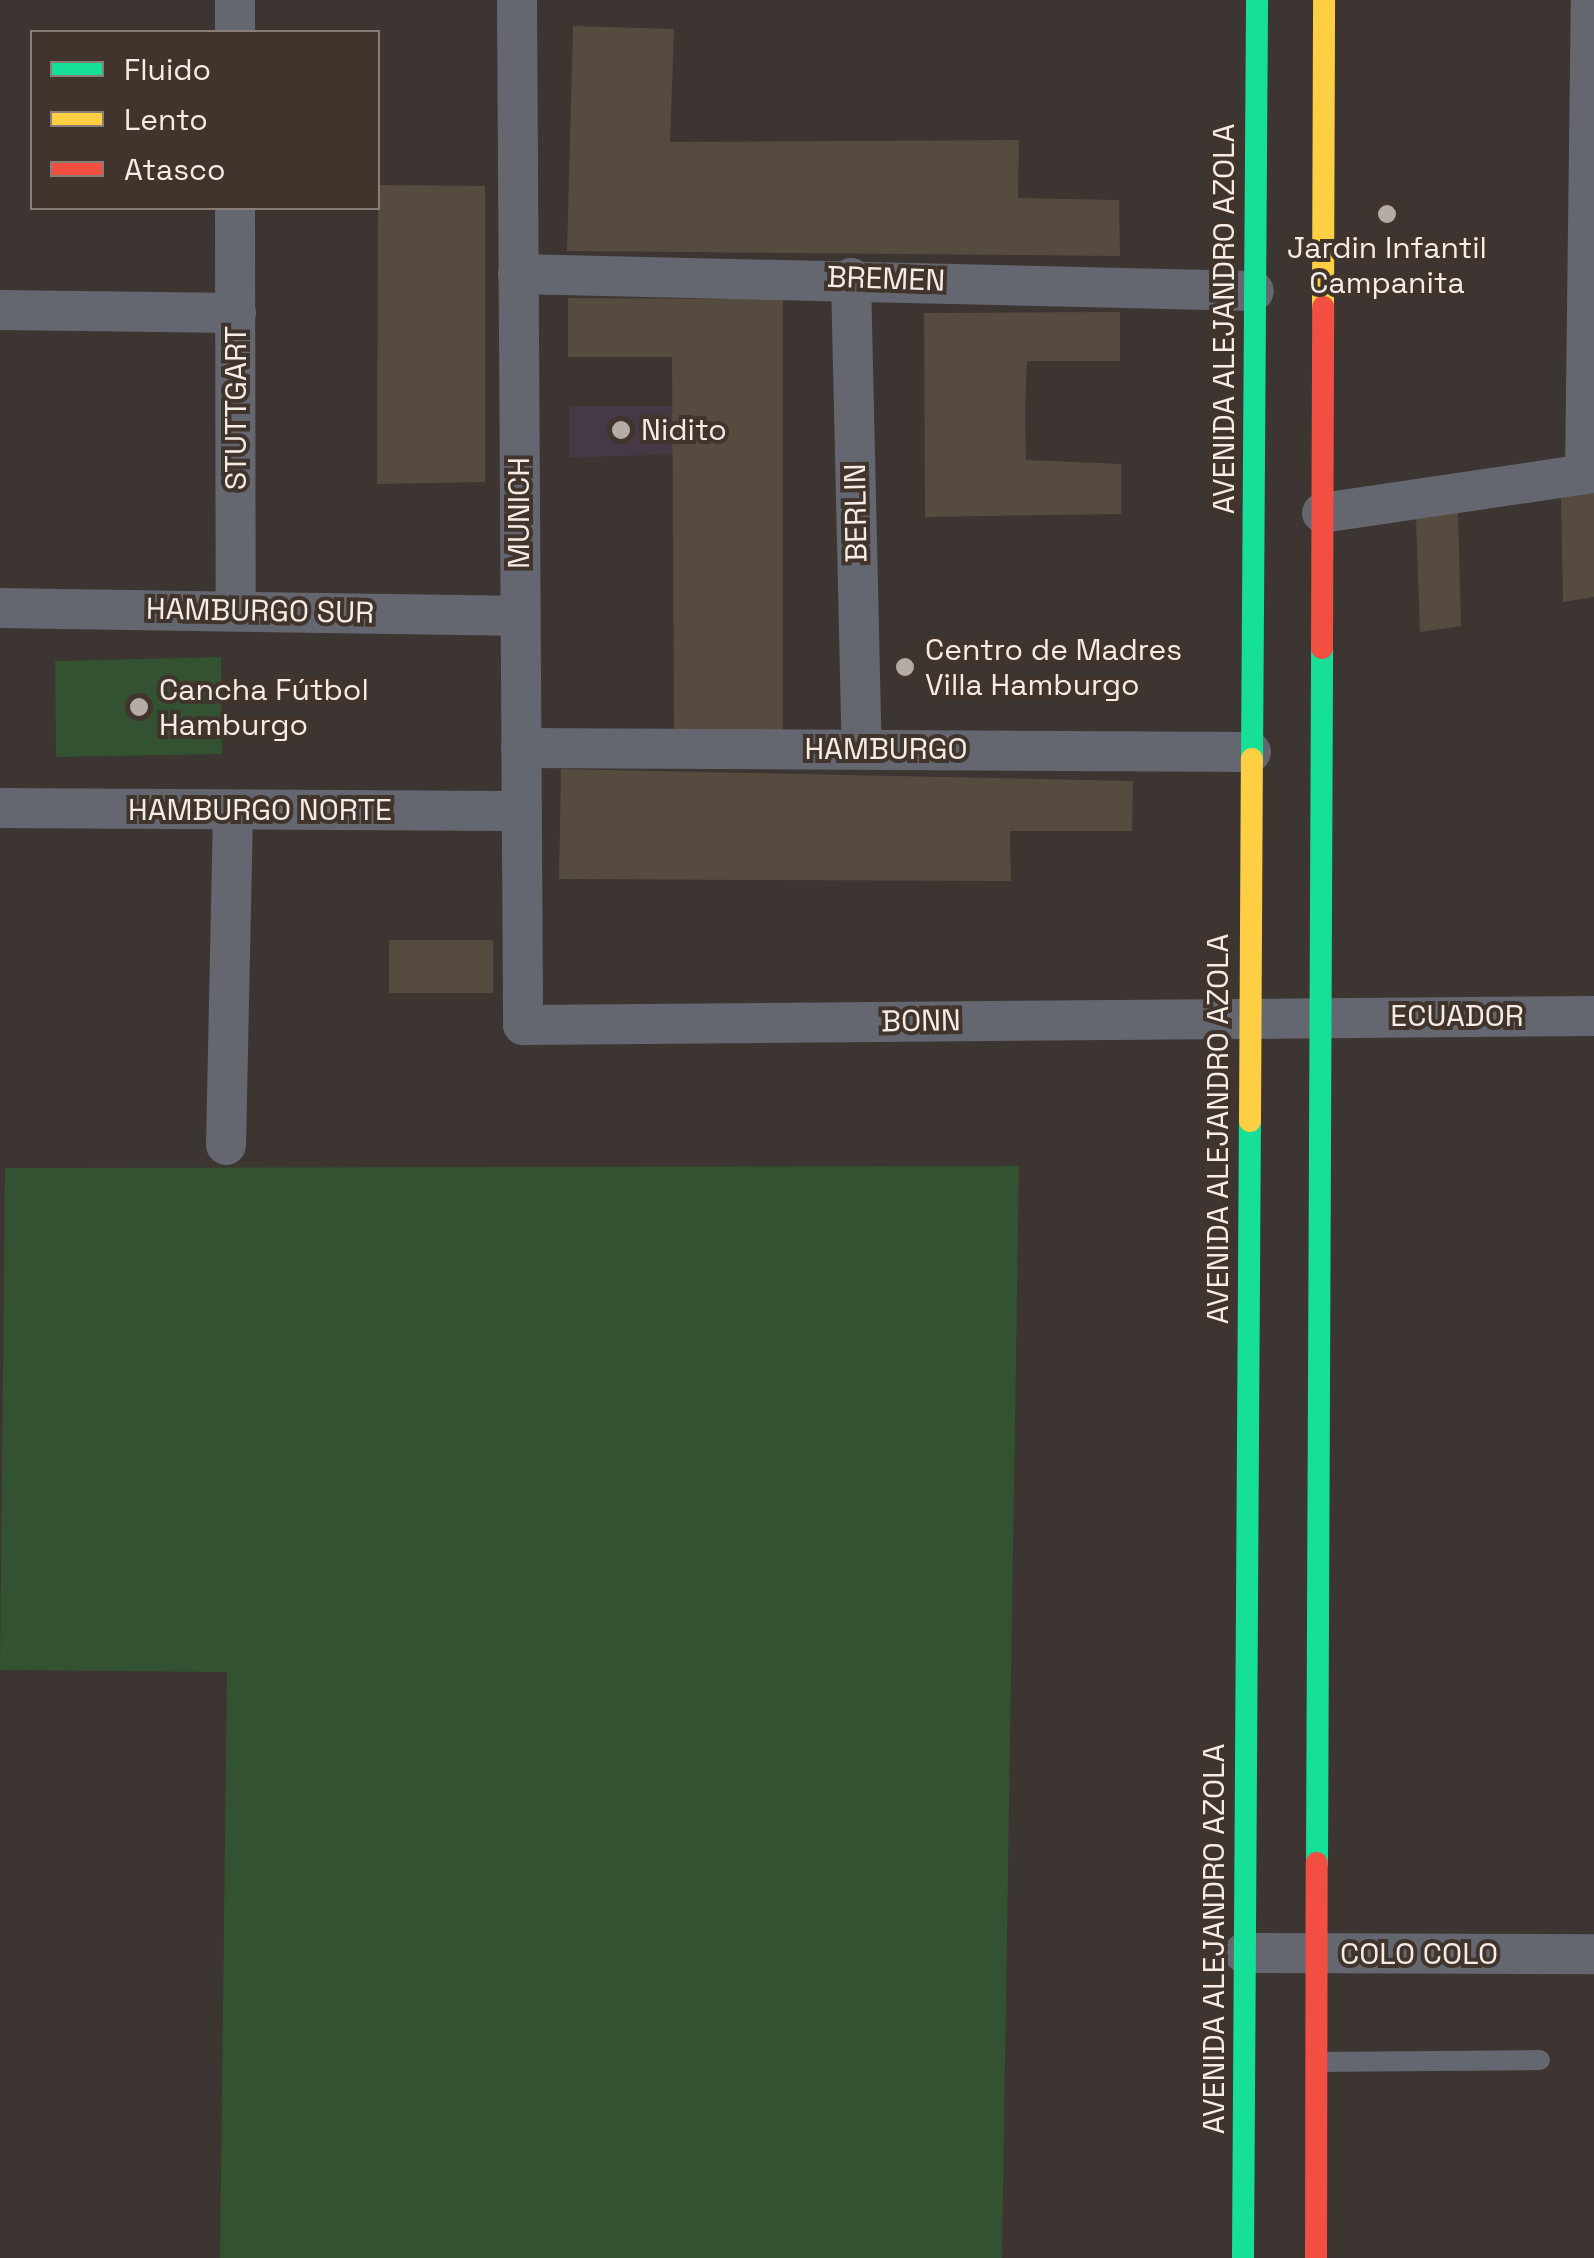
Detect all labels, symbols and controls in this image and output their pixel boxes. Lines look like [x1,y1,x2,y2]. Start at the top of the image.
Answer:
legend [30,30,380,210]
text: Fluido [124,50,211,89]
text: Lento [124,100,208,139]
street label: AVENIDA ALEJANDRO AZOLA [1206,123,1242,515]
text: Atasco [124,150,225,189]
marker: Jardin Infantil Campanita [1376,203,1398,225]
place label: Jardin Infantil Campanita [1287,230,1487,300]
street label: BREMEN [826,259,946,299]
street label: STUTTGART [218,326,254,490]
place label: Nidito [641,412,727,448]
marker: Nidito [610,419,632,441]
street label: MUNICH [501,457,537,569]
street label: BERLIN [837,463,875,563]
street label: HAMBURGO SUR [146,591,374,631]
place label: Centro de Madres Villa Hamburgo [925,632,1182,702]
marker: Centro de Madres Villa Hamburgo [894,656,916,678]
place label: Cancha Fútbol Hamburgo [159,672,369,742]
marker: Cancha Fútbol Hamburgo [128,696,150,718]
street label: HAMBURGO [804,731,968,767]
street label: HAMBURGO NORTE [128,792,392,828]
street label: AVENIDA ALEJANDRO AZOLA [1200,933,1236,1325]
street label: ECUADOR [1390,998,1524,1034]
street label: BONN [881,1002,961,1040]
street label: AVENIDA ALEJANDRO AZOLA [1196,1743,1232,2135]
street label: COLO COLO [1340,1936,1498,1972]

